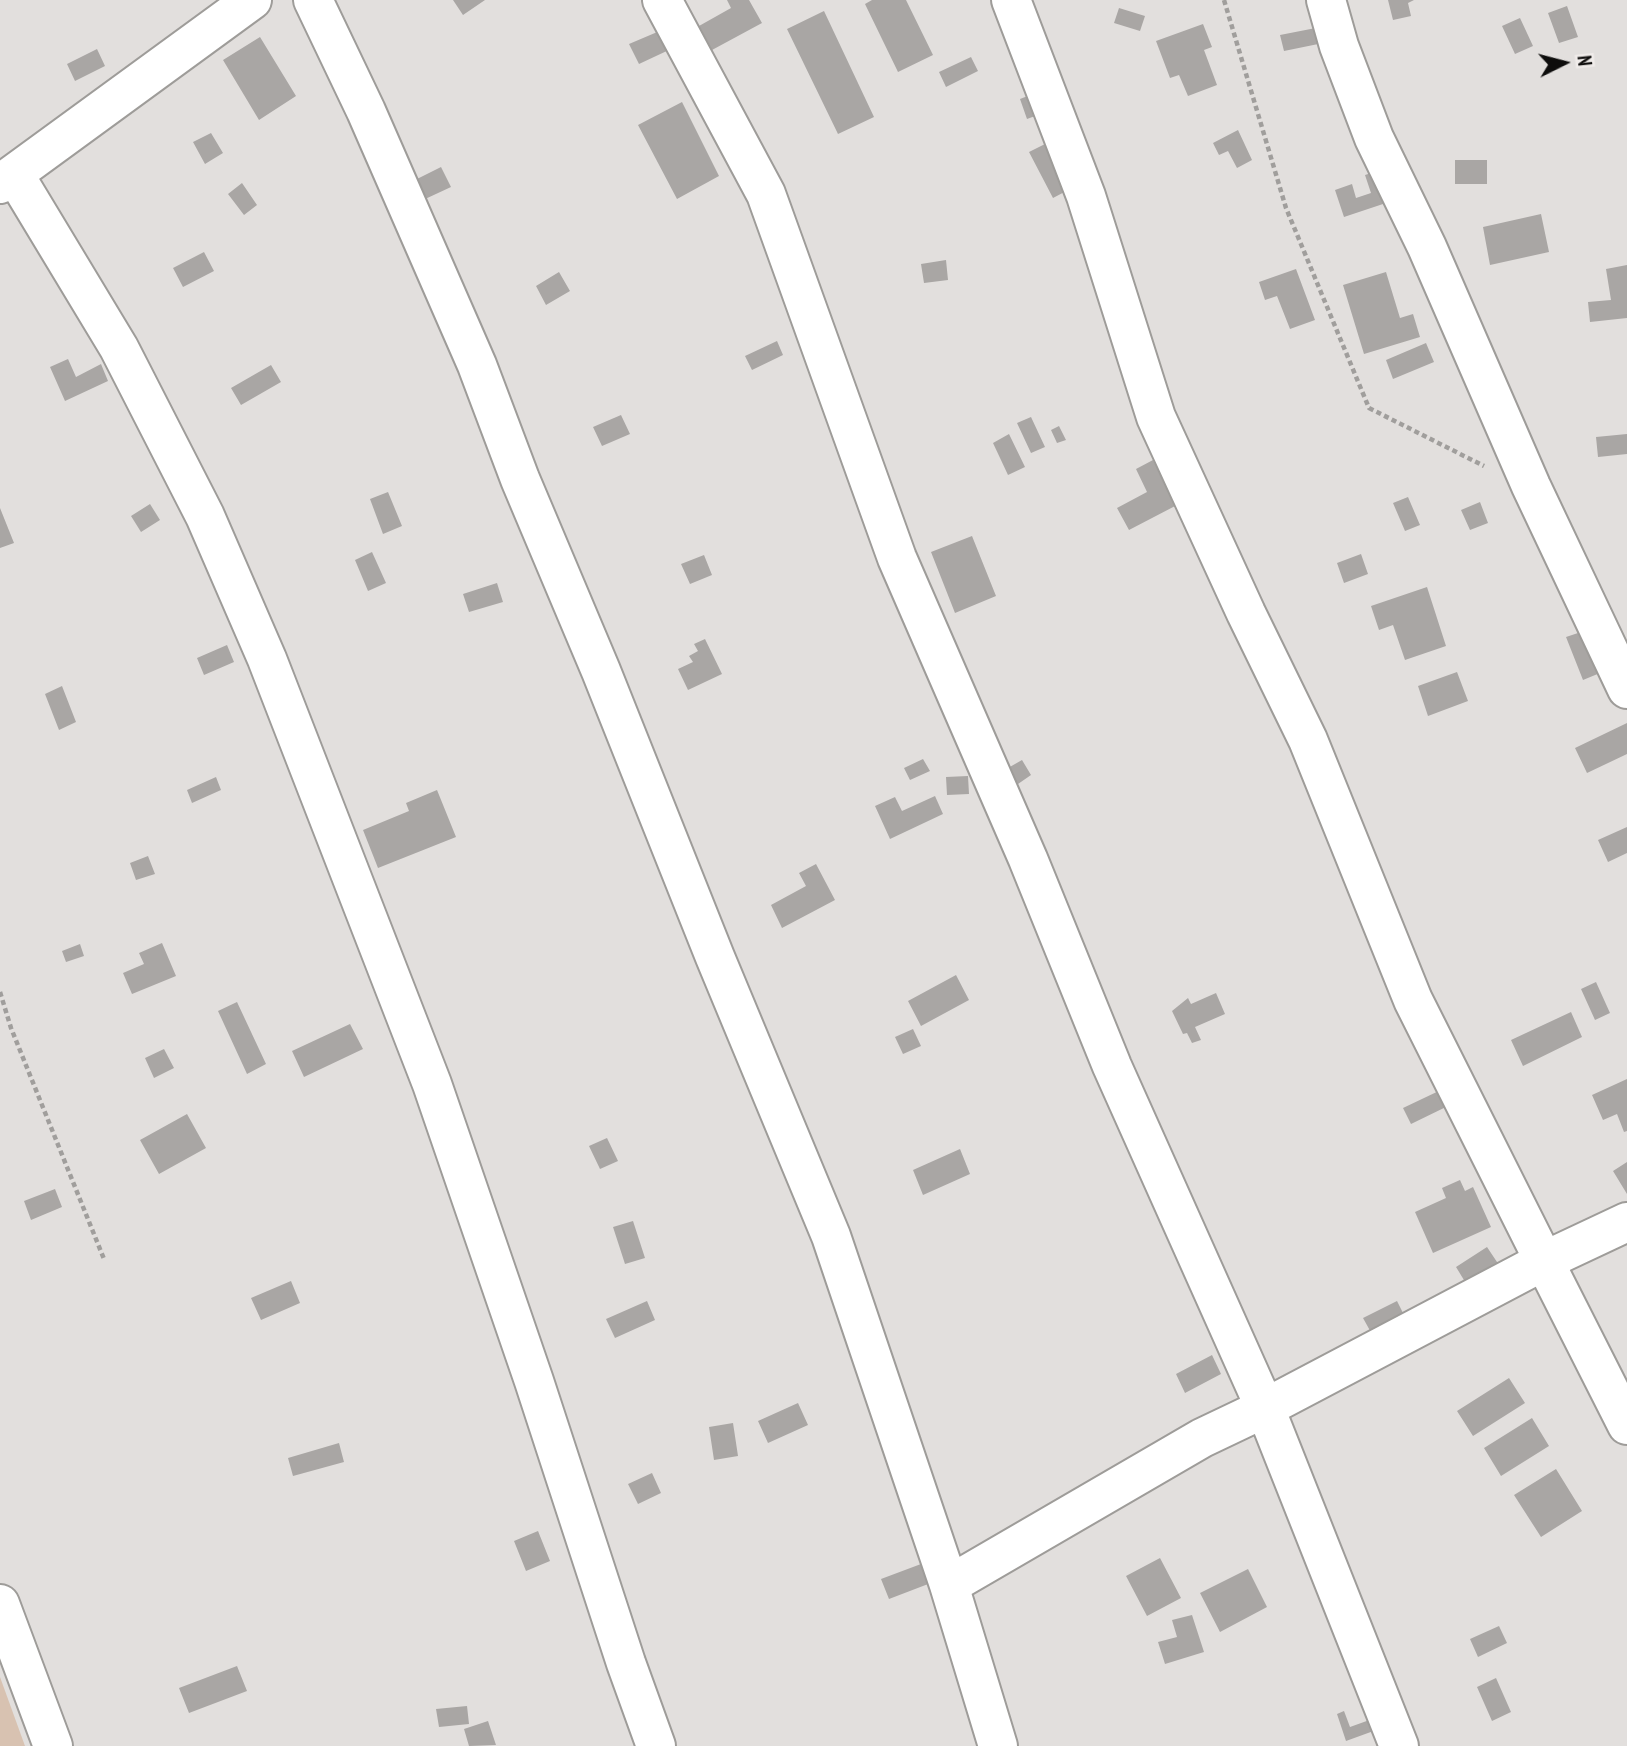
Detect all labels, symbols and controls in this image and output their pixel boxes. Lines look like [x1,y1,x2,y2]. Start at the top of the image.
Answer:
north arrow [1529,28,1599,98]
text: N [1572,54,1597,67]

